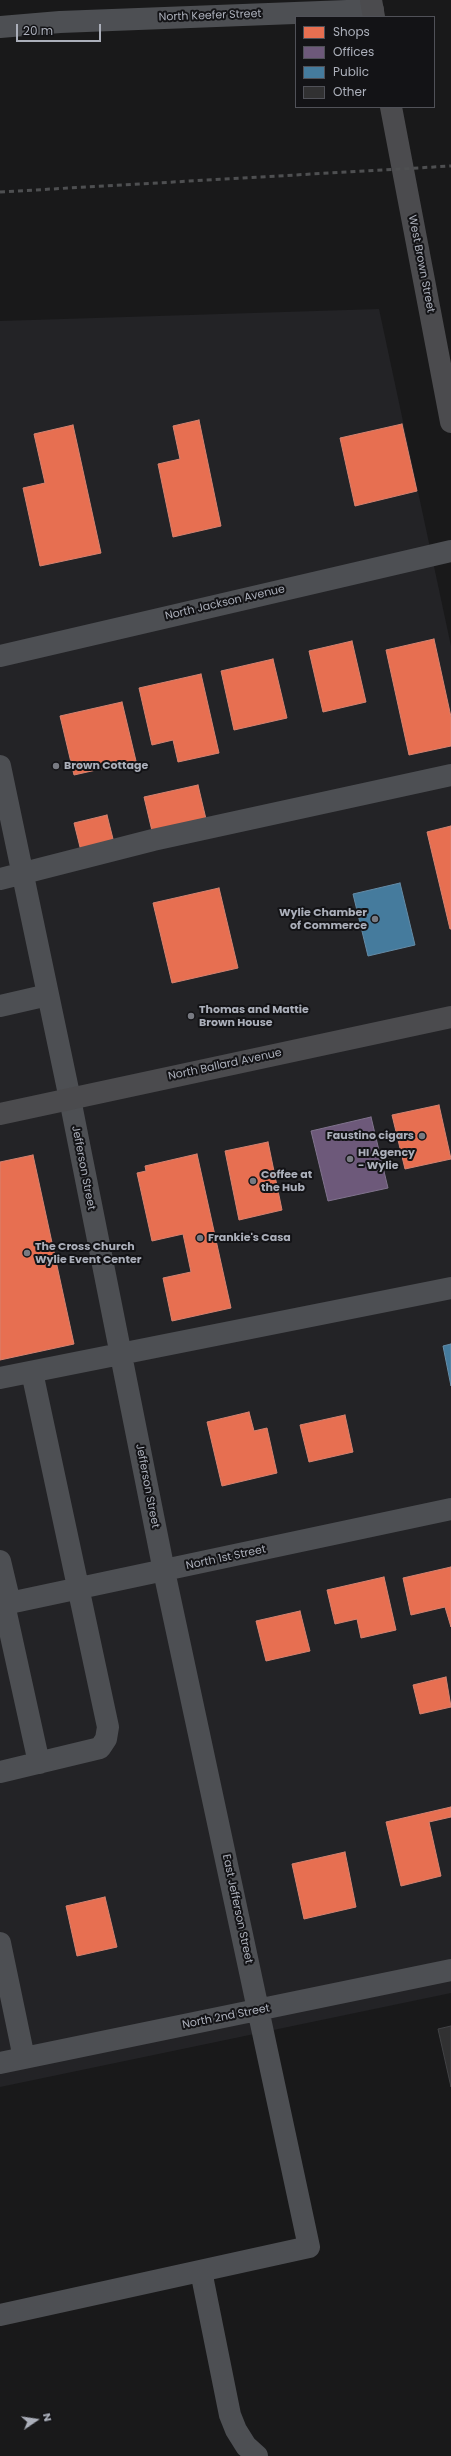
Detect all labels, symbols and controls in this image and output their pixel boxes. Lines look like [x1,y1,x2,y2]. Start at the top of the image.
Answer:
street label: North Keefer Street [158,8,262,24]
scale bar [18,16,103,42]
legend [295,16,435,108]
text: 20 m [23,22,53,39]
text: Shops [333,23,370,40]
text: Offices [333,43,374,60]
text: Public [333,63,369,80]
text: Other [333,83,366,100]
street label: West Brown Street [405,214,437,314]
street label: North Jackson Avenue [164,583,286,623]
place label: Brown Cottage [64,759,148,773]
marker: Brown Cottage [51,761,61,771]
place label: Wylie Chamber of Commerce [279,906,367,932]
marker: Wylie Chamber of Commerce [370,914,380,924]
place label: Thomas and Mattie Brown House [199,1003,309,1029]
marker: Thomas and Mattie Brown House [186,1011,196,1021]
street label: North Ballard Avenue [167,1047,283,1083]
street label: Jefferson Street [68,1125,98,1211]
place label: Faustino cigars [327,1129,414,1143]
marker: Faustino cigars [417,1131,427,1141]
place label: HI Agency - Wylie [358,1146,415,1172]
marker: HI Agency - Wylie [345,1154,355,1164]
place label: Coffee at the Hub [261,1168,312,1194]
marker: Coffee at the Hub [248,1176,258,1186]
place label: Frankie's Casa [208,1231,291,1245]
marker: Frankie's Casa [195,1233,205,1243]
place label: The Cross Church Wylie Event Center [35,1240,141,1266]
marker: The Cross Church Wylie Event Center [22,1248,32,1258]
street label: Jefferson Street [132,1443,162,1529]
street label: North 1st Street [185,1543,267,1573]
street label: East Jefferson Street [219,1853,255,1965]
street label: North 2nd Street [181,2002,271,2032]
north arrow [16,2400,56,2440]
text: N [39,2411,56,2423]

